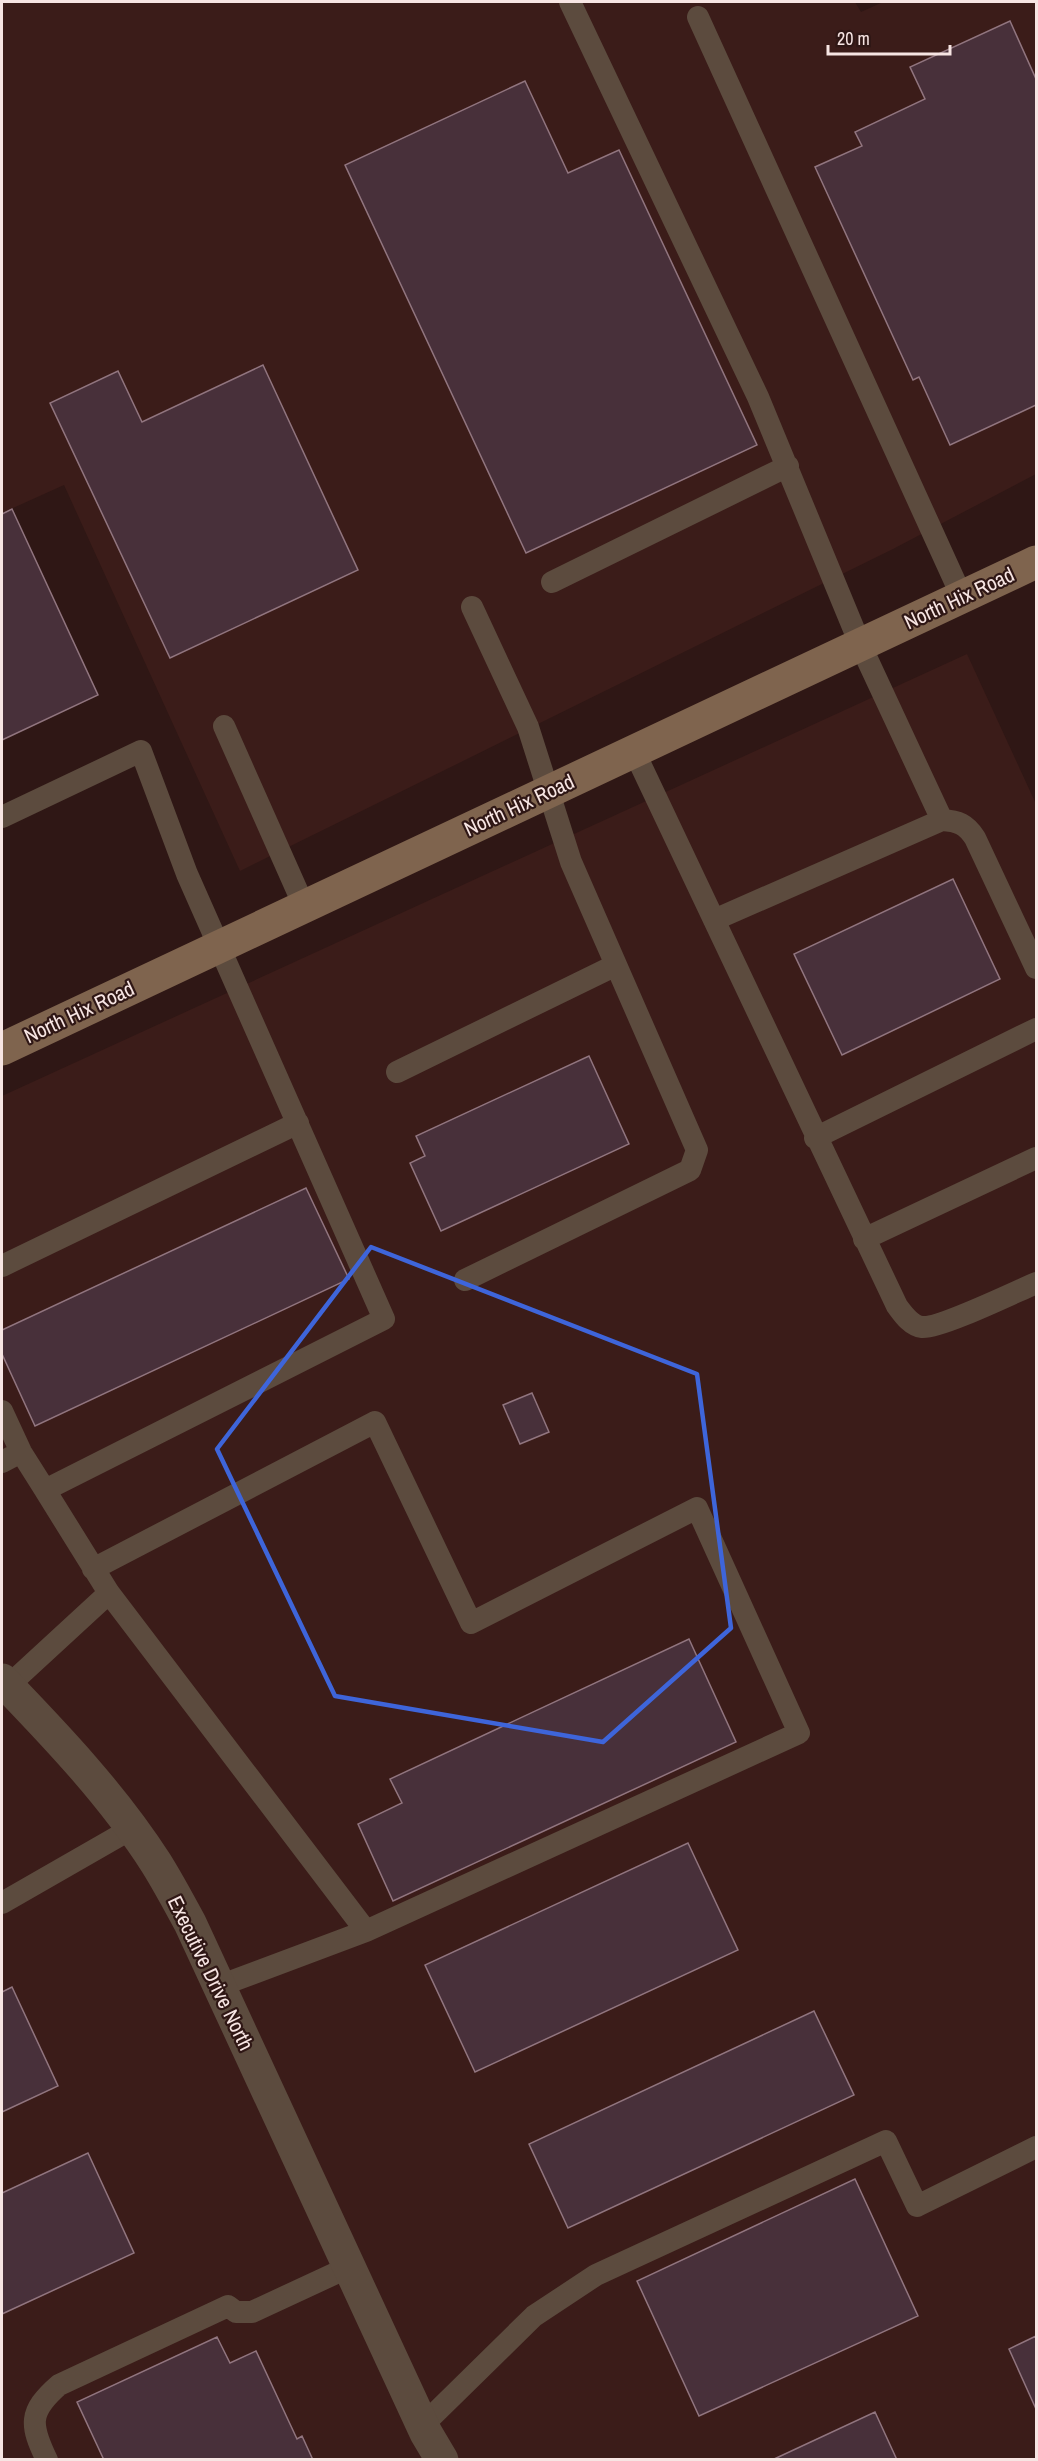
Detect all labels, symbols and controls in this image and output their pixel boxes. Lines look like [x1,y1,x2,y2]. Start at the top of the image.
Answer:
scale bar [828,18,950,56]
text: 20 m [837,26,870,51]
street label: North Hix Road [899,560,1019,636]
street label: North Hix Road [459,767,579,843]
street label: North Hix Road [19,974,139,1050]
street label: Executive Drive North [161,1891,261,2055]

